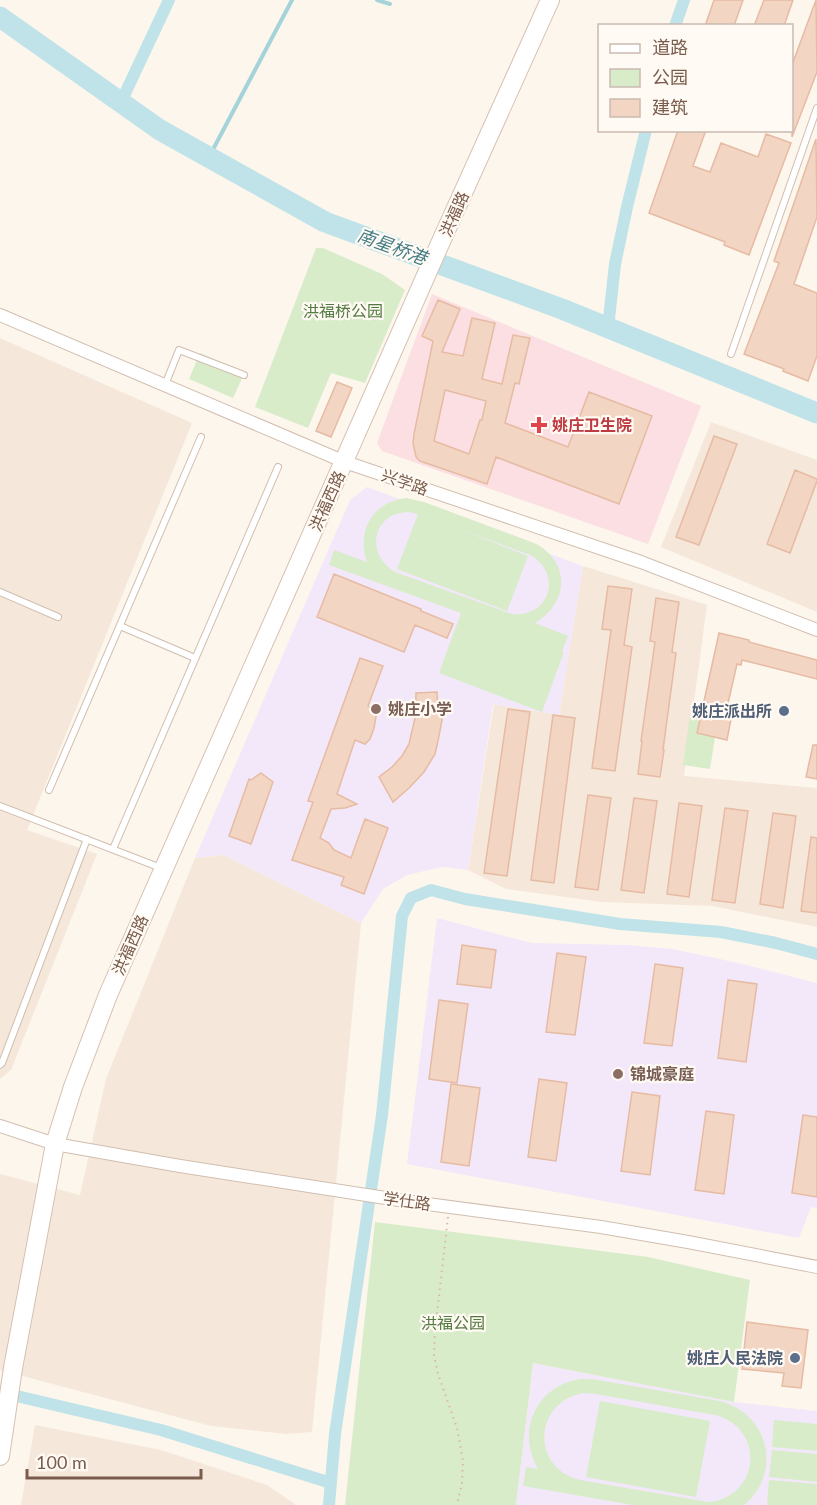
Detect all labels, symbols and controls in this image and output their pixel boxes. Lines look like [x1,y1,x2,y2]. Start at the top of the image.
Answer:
legend [598,24,793,132]
text: 道路 [652,36,688,58]
text: 公园 [652,66,688,88]
text: 建筑 [652,96,688,118]
street label: 洪福路 [435,188,472,240]
water label: 南星桥港 [355,223,433,270]
park label: 洪福桥公园 [303,301,383,320]
place label: 姚庄卫生院 [552,415,632,434]
marker: 姚庄卫生院 [530,416,548,434]
street label: 兴学路 [379,465,431,498]
street label: 洪福西路 [305,468,348,534]
place label: 姚庄小学 [388,699,452,718]
place label: 姚庄派出所 [692,701,772,720]
marker: 姚庄小学 [369,702,383,716]
marker: 姚庄派出所 [777,704,791,718]
street label: 洪福西路 [108,912,151,978]
place label: 锦城豪庭 [630,1064,694,1083]
marker: 锦城豪庭 [611,1067,625,1081]
street label: 学仕路 [382,1188,432,1213]
park label: 洪福公园 [421,1313,485,1332]
place label: 姚庄人民法院 [687,1348,783,1367]
marker: 姚庄人民法院 [788,1351,802,1365]
scale bar [27,1442,201,1480]
text: 100 m [36,1451,87,1473]

